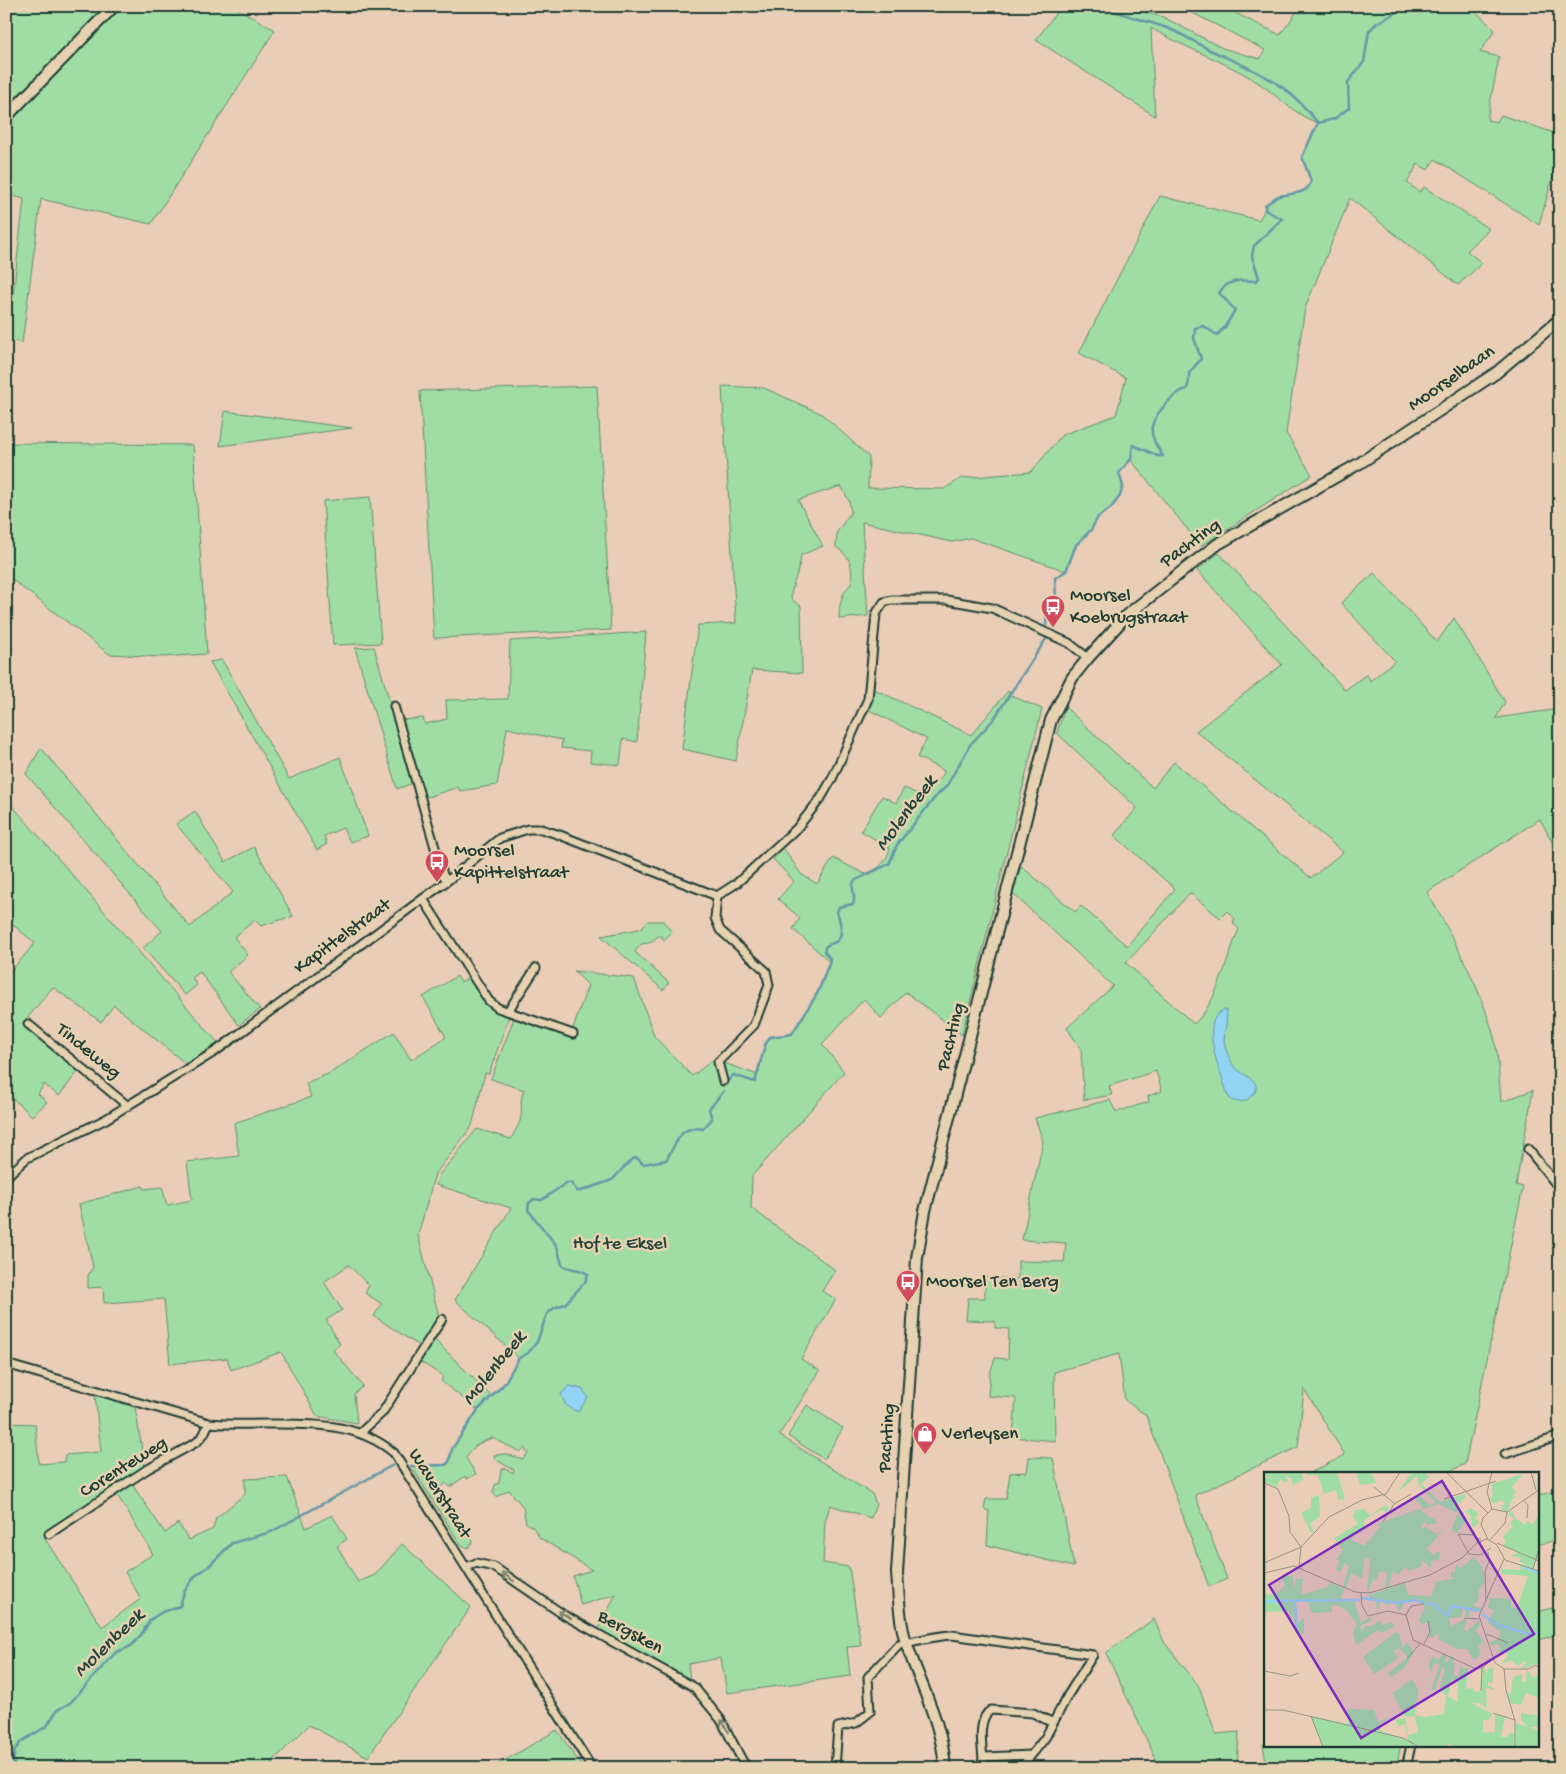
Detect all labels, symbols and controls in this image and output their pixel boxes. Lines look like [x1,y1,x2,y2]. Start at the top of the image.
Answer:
street label: Moorselbaan [1404,341,1500,417]
street label: Pachting [1155,514,1226,574]
place label: Moorsel Koebrugstraat [1070,585,1189,630]
bus stop icon: Moorsel Koebrugstraat [1040,594,1066,628]
water label: Molenbeek [871,770,944,856]
place label: Moorsel Kapittelstraat [454,840,571,885]
bus stop icon: Moorsel Kapittelstraat [424,849,450,883]
street label: Kapittelstraat [290,893,398,980]
street label: Pachting [932,1000,972,1074]
street label: Tindeweg [50,1018,125,1085]
park label: Hof te Eksel [573,1233,667,1256]
bus stop icon: Moorsel Ten Berg [895,1269,921,1303]
place label: Moorsel Ten Berg [926,1271,1059,1294]
water label: Molenbeek [458,1326,533,1411]
street label: Pachting [874,1402,902,1474]
shop icon: Verleysen [912,1421,938,1455]
place label: Verleysen [941,1423,1018,1446]
street label: Corenteweg [76,1432,172,1504]
street label: Waverstraat [402,1445,477,1545]
inset map [1264,1472,1538,1746]
one-way arrow [501,1572,515,1582]
water label: Molenbeek [70,1604,151,1683]
street label: Bergsken [592,1605,667,1660]
one-way arrow [559,1610,573,1620]
one-way arrow [719,1720,729,1734]

